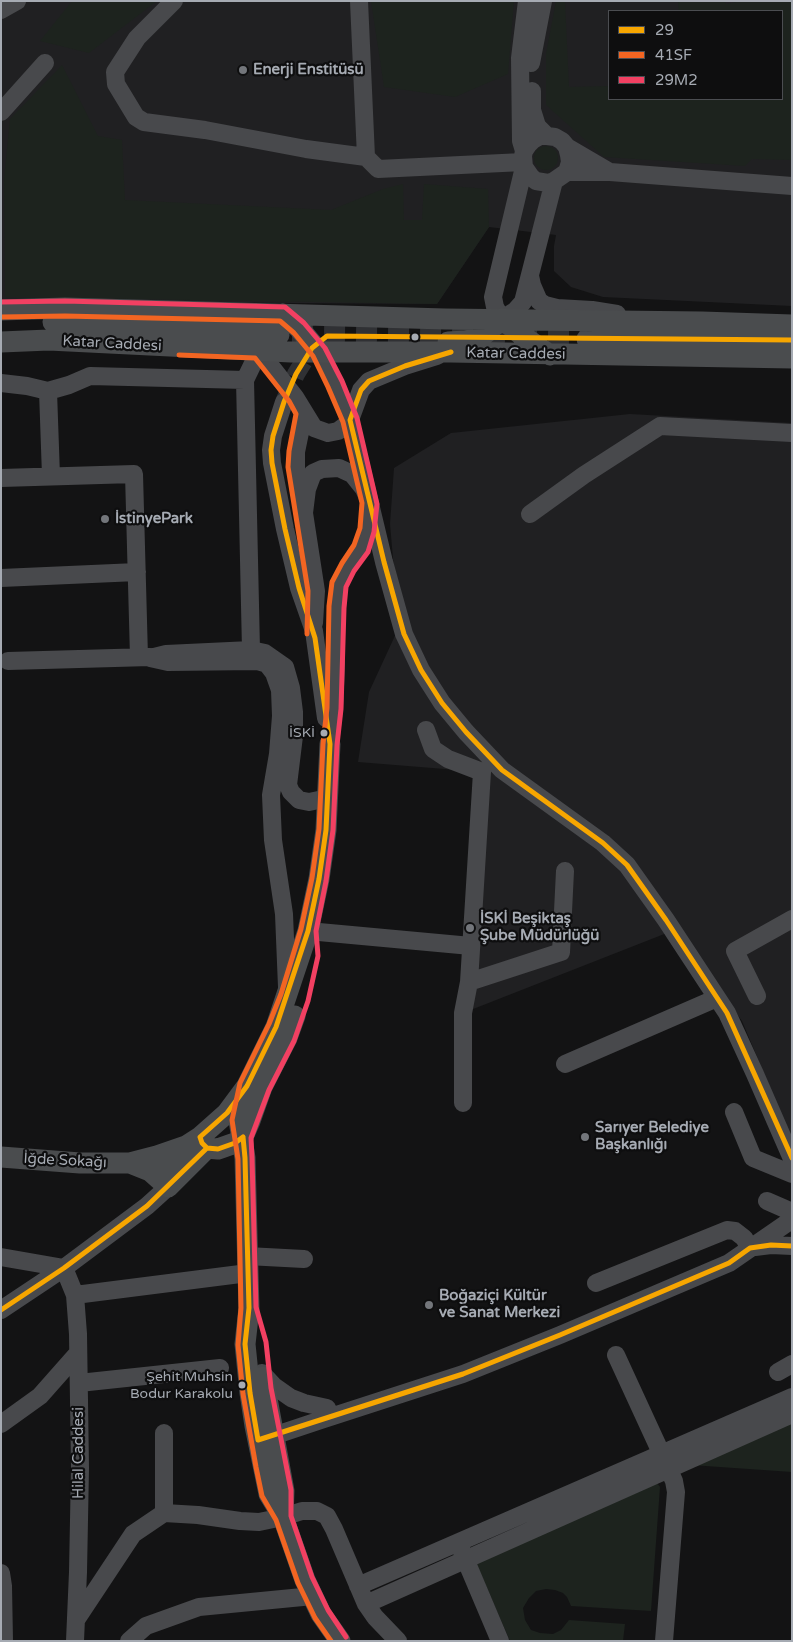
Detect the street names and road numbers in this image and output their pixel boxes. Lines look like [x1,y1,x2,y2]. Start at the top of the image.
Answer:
street label: Katar Caddesi [62,332,162,356]
street label: Katar Caddesi [466,344,566,364]
street label: İğde Sokağı [23,1150,107,1172]
street label: Hilal Caddesi [70,1407,88,1499]

